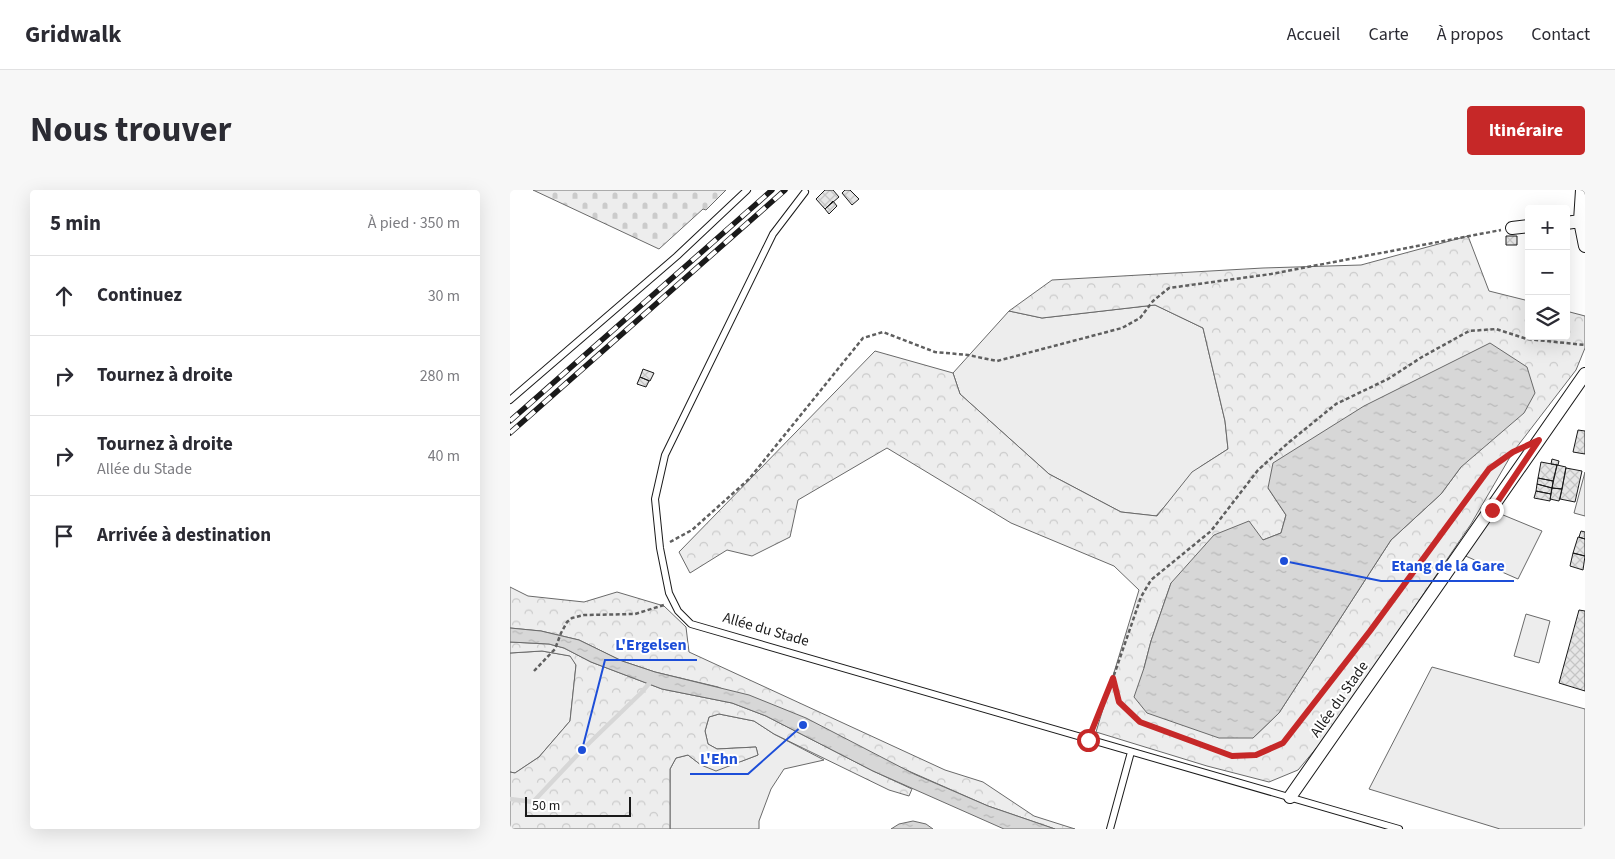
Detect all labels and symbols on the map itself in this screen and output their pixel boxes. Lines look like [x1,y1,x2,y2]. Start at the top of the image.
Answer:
route end [1481,499,1504,522]
callout: Etang de la Gare [1381,550,1514,581]
text: Etang de la Gare [1391,555,1505,577]
street label: Allée du Stade [720,607,811,652]
callout: L'Ergelsen [605,629,697,660]
text: L'Ergelsen [615,634,687,656]
street label: Allée du Stade [1305,657,1374,742]
route start [1077,729,1100,752]
callout: L'Ehn [690,743,748,774]
text: L'Ehn [700,748,738,770]
scale bar [525,794,631,817]

